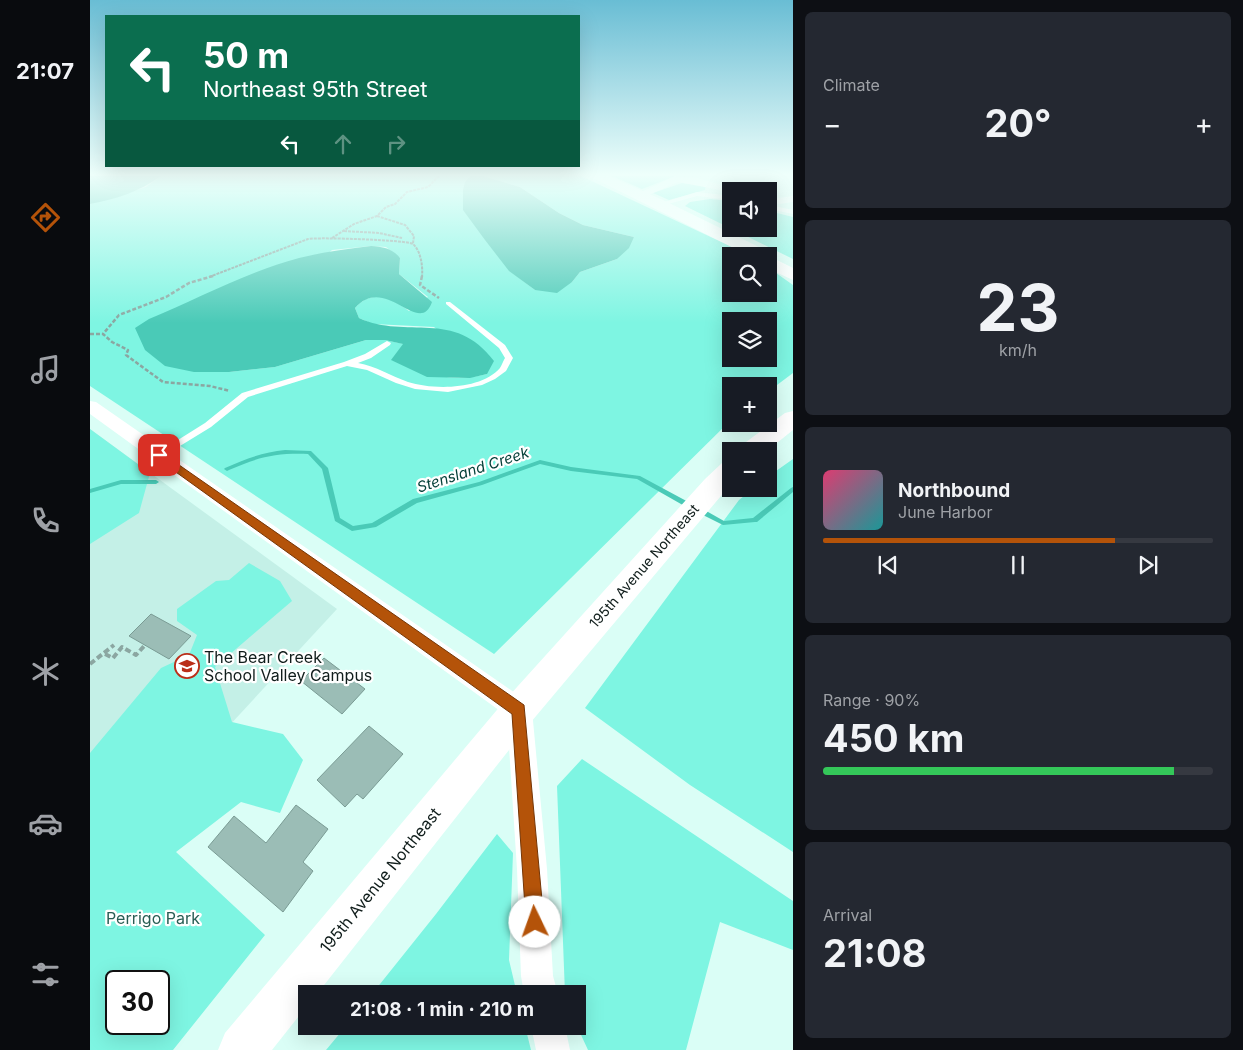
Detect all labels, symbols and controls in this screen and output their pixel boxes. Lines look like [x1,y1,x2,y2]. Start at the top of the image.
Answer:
text: 50 m [203,34,289,76]
icon: left [120,35,185,100]
text: 21:07 [16,58,74,84]
text: Climate [823,75,880,95]
text: Northeast 95th Street [203,76,427,102]
text: 20° [984,100,1052,146]
text: − [823,107,842,141]
text: + [1194,107,1213,141]
icon: left [276,130,304,158]
icon: ahead [329,130,357,158]
icon: right [382,130,410,158]
map controls [722,182,777,497]
button: sound [722,182,777,237]
icon: directions [28,200,63,235]
button: search [722,247,777,302]
text: 23 [977,268,1059,347]
button: layers [722,312,777,367]
text: km/h [999,340,1037,360]
icon: music [28,352,63,387]
button: + [722,377,777,432]
pin [138,434,180,476]
icon: arrive [145,441,173,469]
water label: Stensland Creek [414,442,532,497]
button: − [722,442,777,497]
text: Northbound [898,479,1010,502]
street label: 195th Avenue Northeast [585,500,702,631]
text: June Harbor [898,502,992,522]
icon: phone [28,503,63,538]
icon: previous [874,551,902,579]
icon: pause [1004,551,1032,579]
icon: next [1134,551,1162,579]
place label: The Bear Creek School Valley Campus [204,647,372,685]
school or university icon: The Bear Creek School Valley Campus [174,653,200,679]
icon: climate [28,654,63,689]
text: Range · 90% [823,690,920,710]
text: 450 km [823,715,964,761]
street label: 195th Avenue Northeast [315,803,445,957]
icon: car [28,806,63,841]
position arrow [508,895,560,947]
text: Arrival [823,905,872,925]
park label: Perrigo Park [106,908,200,928]
text: 21:08 [823,930,926,976]
icon: filters [28,957,63,992]
speed limit sign: 30 [105,970,170,1035]
text: 21:08 · 1 min · 210 m [350,998,534,1021]

